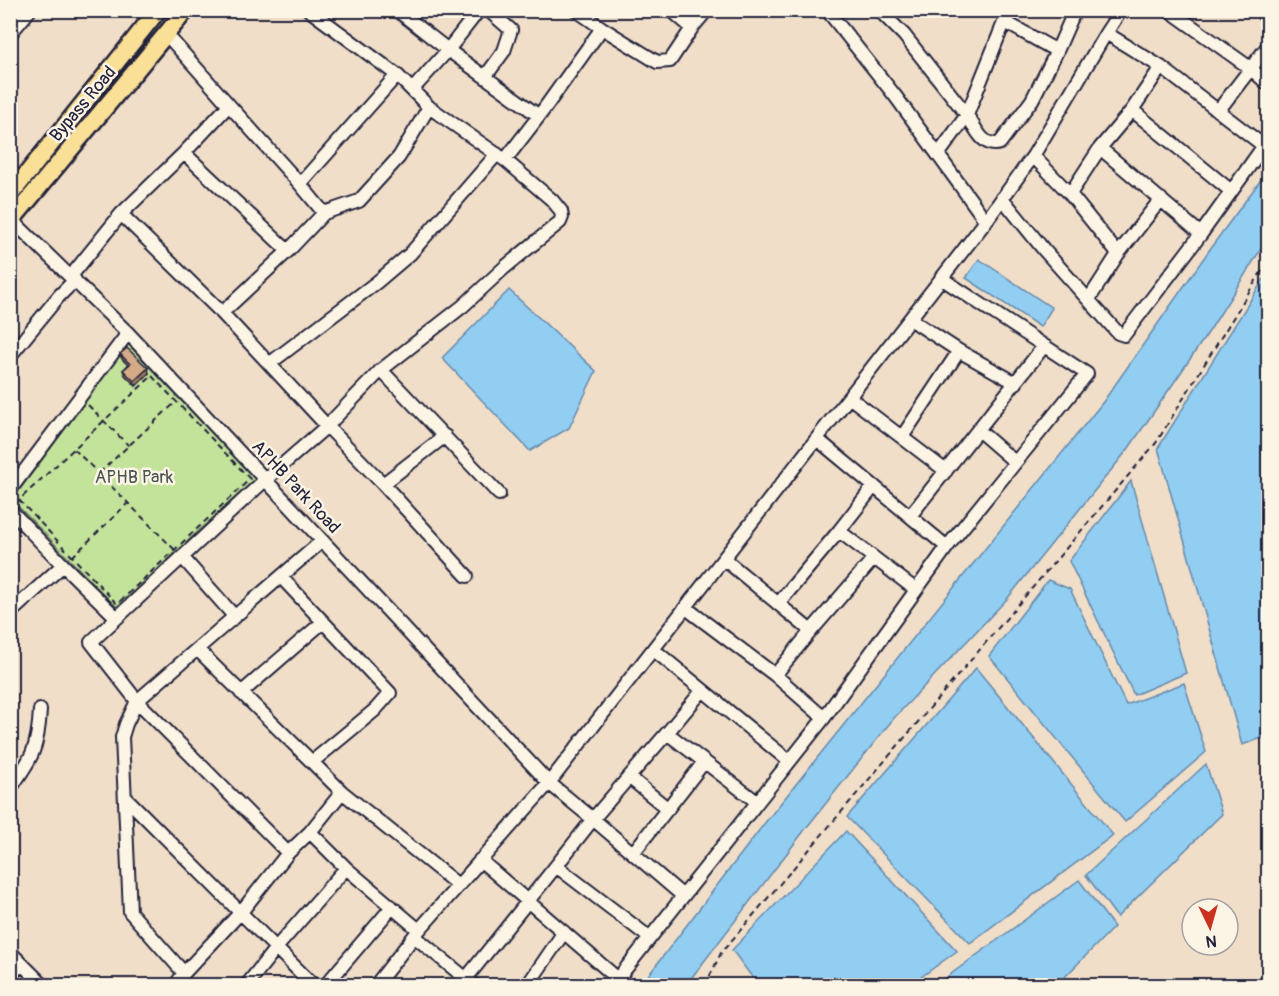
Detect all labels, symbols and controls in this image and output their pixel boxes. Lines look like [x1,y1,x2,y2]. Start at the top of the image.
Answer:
street label: Bypass Road [45,61,121,147]
street label: APHB Park Road [247,435,345,539]
park label: APHB Park [95,466,174,489]
north arrow [1180,897,1240,957]
text: N [1205,931,1217,951]

